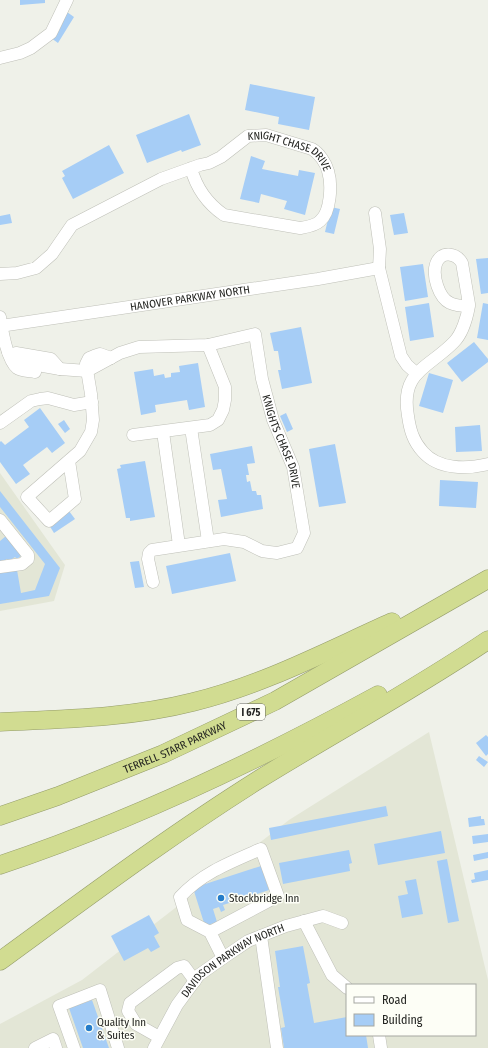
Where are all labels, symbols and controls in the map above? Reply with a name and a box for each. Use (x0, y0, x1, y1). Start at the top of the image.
street label: KNIGHT CHASE DRIVE (247, 128, 334, 173)
street label: HANOVER PARKWAY NORTH (129, 283, 251, 314)
street label: KNIGHTS CHASE DRIVE (259, 393, 302, 489)
road number: I 675 (237, 704, 265, 720)
street label: TERRELL STARR PARKWAY (122, 719, 229, 776)
place label: Stockbridge Inn (229, 892, 299, 905)
marker: Stockbridge Inn (216, 893, 226, 903)
street label: DAVIDSON PARKWAY NORTH (179, 921, 286, 1000)
legend (346, 984, 476, 1036)
text: Road (382, 993, 407, 1007)
text: Building (382, 1013, 423, 1027)
place label: Quality Inn & Suites (97, 1016, 146, 1042)
marker: Quality Inn & Suites (84, 1023, 94, 1033)

